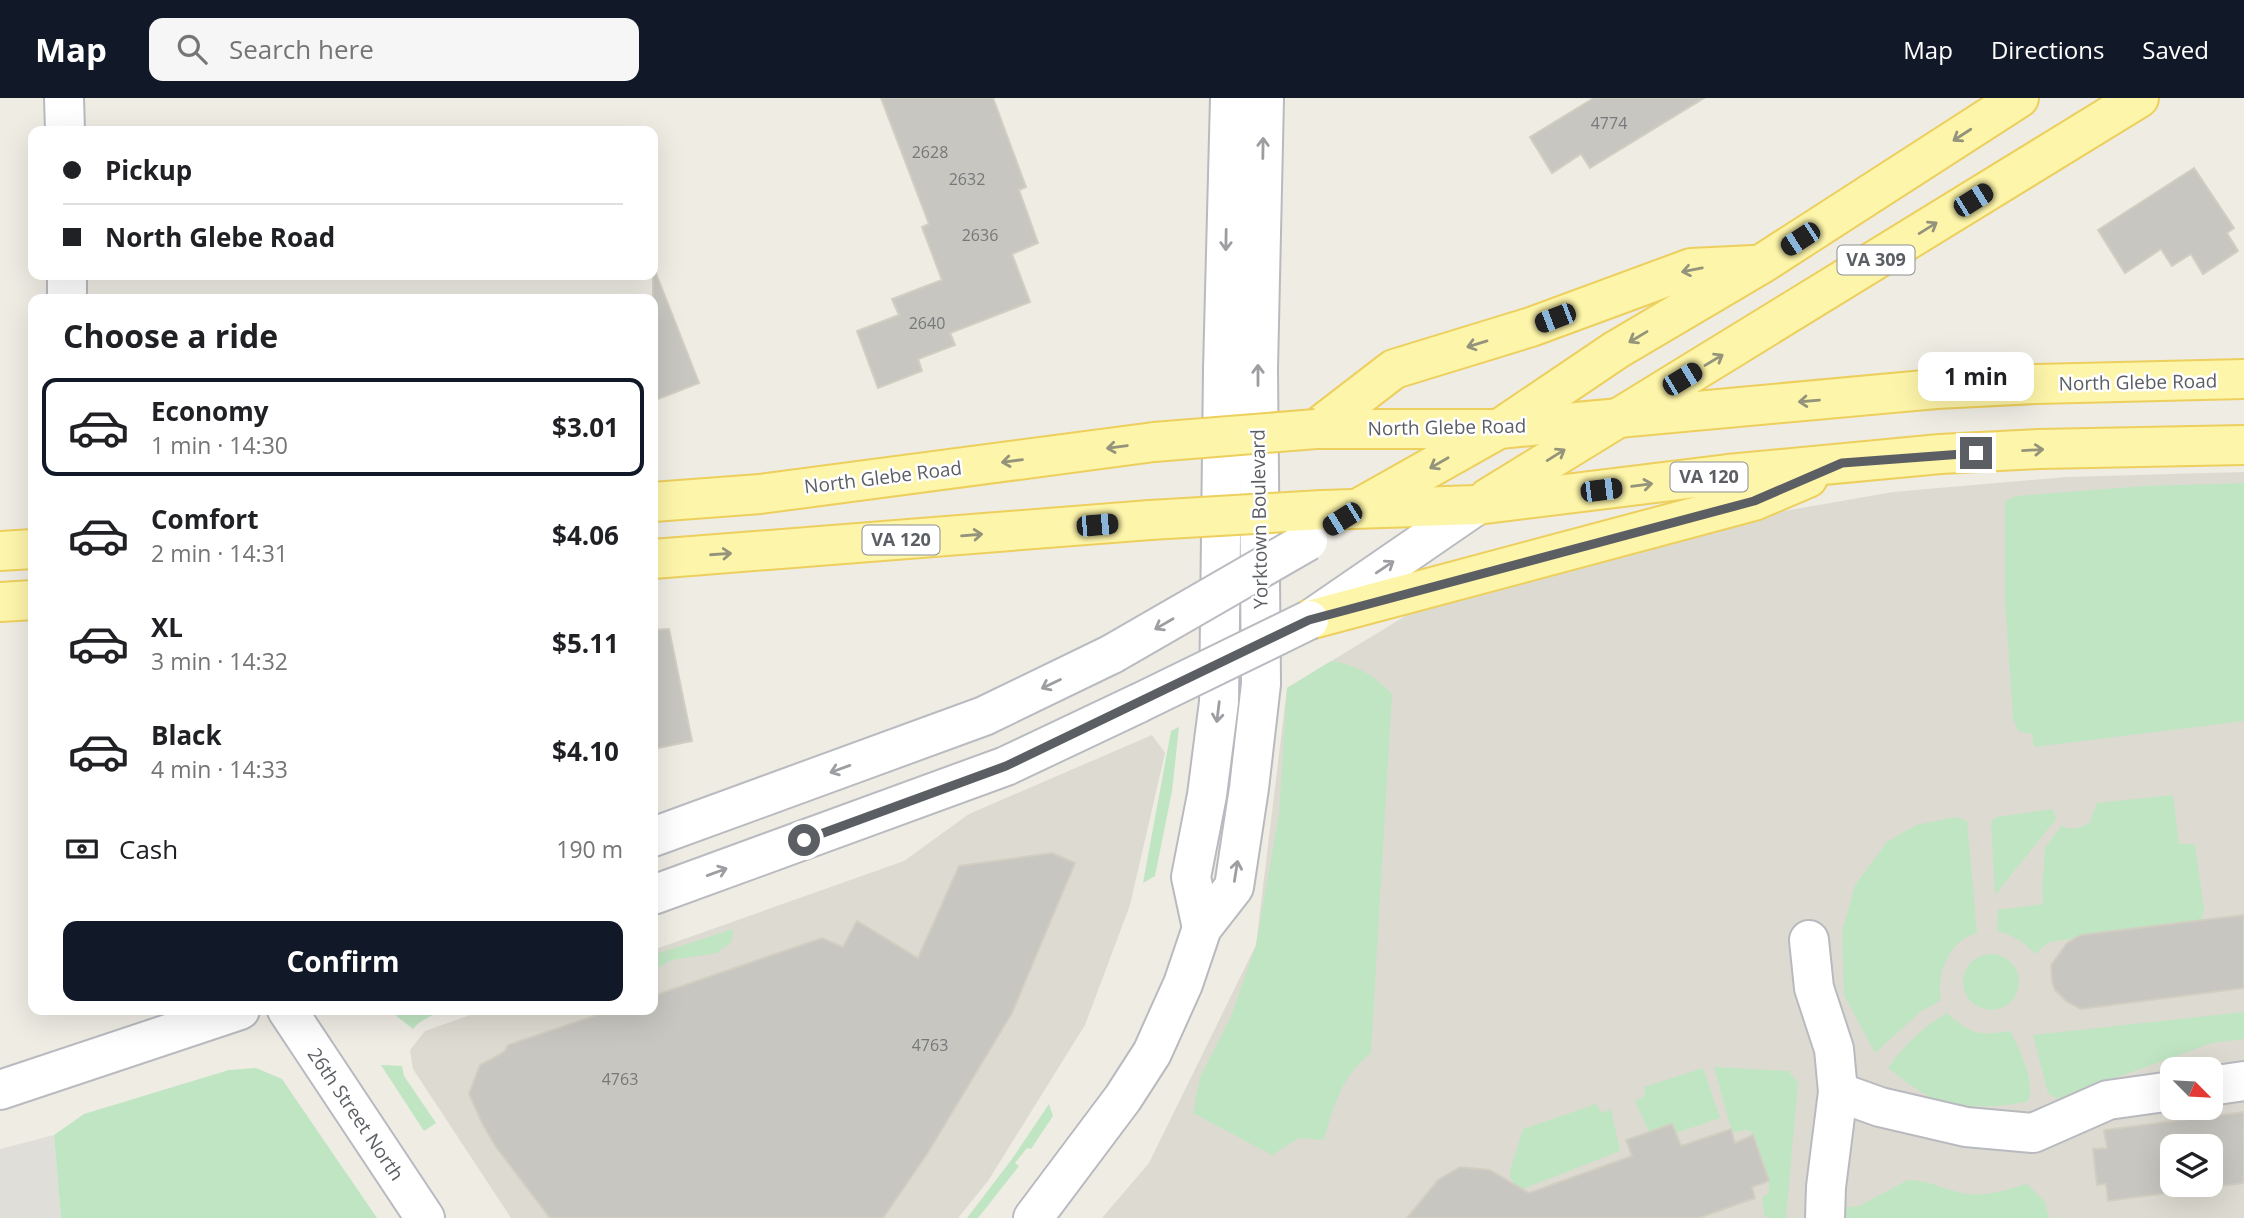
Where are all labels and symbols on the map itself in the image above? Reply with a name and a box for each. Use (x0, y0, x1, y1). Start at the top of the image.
house number: 4774 (1591, 112, 1627, 134)
one-way arrow (1953, 127, 1972, 142)
one-way arrow (1256, 137, 1270, 160)
house number: 2628 (912, 141, 948, 163)
house number: 2632 (949, 168, 985, 190)
car (1950, 180, 1997, 220)
car (1777, 219, 1824, 259)
one-way arrow (1918, 220, 1938, 234)
house number: 2636 (962, 224, 998, 246)
one-way arrow (1220, 228, 1233, 251)
road number: VA 309 (1838, 246, 1914, 274)
one-way arrow (1681, 264, 1704, 277)
car (1532, 301, 1579, 335)
house number: 2640 (909, 312, 945, 334)
one-way arrow (1629, 330, 1649, 344)
one-way arrow (1466, 338, 1488, 351)
one-way arrow (1703, 352, 1723, 366)
callout: 1 min (1918, 352, 2034, 400)
car (1659, 359, 1706, 399)
one-way arrow (1251, 364, 1265, 387)
street label: North Glebe Road (2058, 368, 2218, 396)
one-way arrow (1798, 395, 1821, 408)
street label: North Glebe Road (1367, 413, 1527, 441)
street label: Yorktown Boulevard (1244, 429, 1274, 609)
route end (1960, 437, 1992, 469)
one-way arrow (1106, 440, 1129, 453)
one-way arrow (2021, 443, 2044, 456)
one-way arrow (1545, 448, 1565, 462)
street label: North Glebe Road (803, 454, 963, 500)
one-way arrow (1001, 454, 1024, 467)
one-way arrow (1430, 456, 1450, 470)
road number: VA 120 (1670, 463, 1748, 492)
car (1579, 477, 1624, 503)
one-way arrow (1630, 478, 1653, 491)
car (1319, 499, 1366, 539)
car (1076, 513, 1119, 537)
road number: VA 120 (862, 526, 940, 555)
one-way arrow (960, 528, 983, 541)
one-way arrow (709, 547, 732, 560)
one-way arrow (1375, 560, 1395, 574)
one-way arrow (1155, 617, 1175, 631)
one-way arrow (1041, 677, 1062, 691)
one-way arrow (1211, 700, 1224, 723)
one-way arrow (829, 763, 851, 776)
route start (788, 824, 820, 856)
one-way arrow (1230, 860, 1243, 883)
one-way arrow (705, 864, 727, 877)
house number: 4763 (912, 1034, 948, 1056)
street label: 26th Street North (302, 1042, 410, 1186)
north arrow (2160, 1057, 2222, 1120)
house number: 4763 (602, 1068, 638, 1090)

